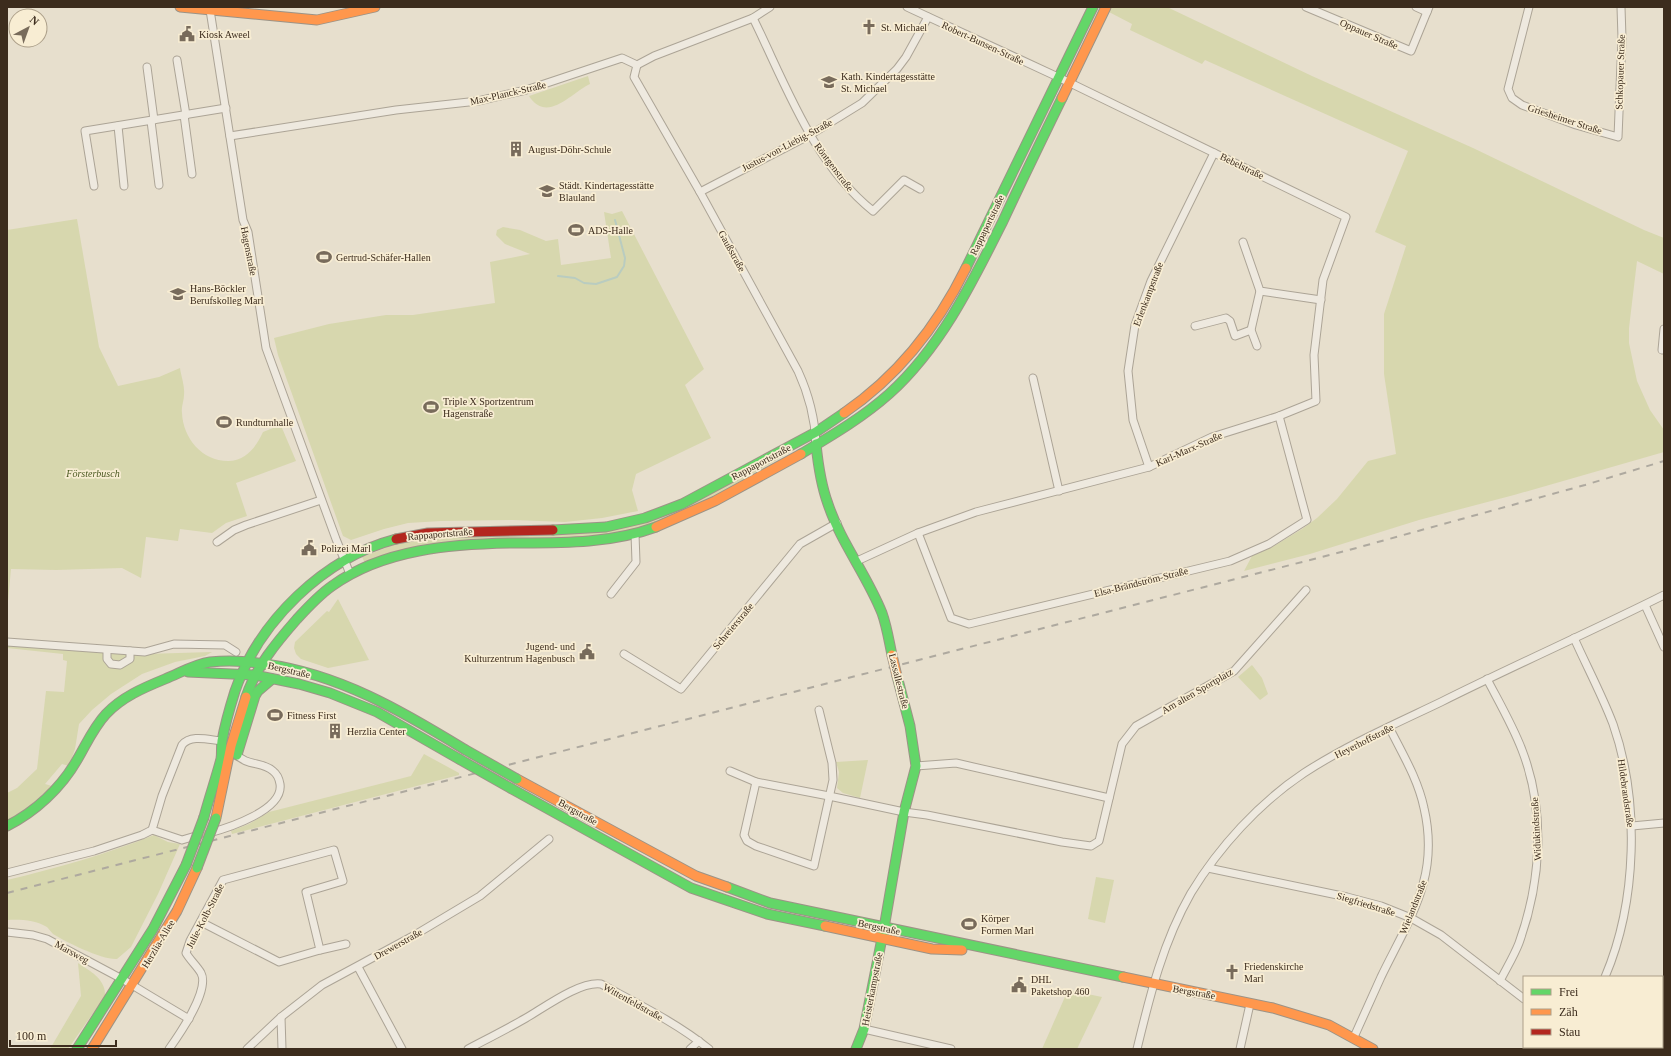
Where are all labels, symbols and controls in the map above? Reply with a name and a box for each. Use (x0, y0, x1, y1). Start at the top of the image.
north arrow (8, 8, 48, 48)
text: N (28, 13, 42, 28)
street label: Oppauer Straße (1338, 17, 1400, 51)
church icon: St. Michael (860, 18, 878, 36)
street label: Robert-Bunsen-Straße (940, 19, 1026, 67)
place label: St. Michael (881, 22, 927, 33)
public building icon: Kiosk Aweel (178, 25, 196, 43)
place label: Kiosk Aweel (199, 29, 250, 40)
street label: Schkopauer Straße (1613, 34, 1627, 110)
place label: Kath. Kindertagesstätte St. Michael (841, 71, 935, 94)
school or university icon: Kath. Kindertagesstätte St. Michael (820, 73, 838, 91)
street label: Max-Planck-Straße (469, 79, 548, 107)
street label: Griesheimer Straße (1526, 102, 1604, 136)
street label: Justus-von-Liebig-Straße (740, 116, 835, 174)
building icon: August-Döhr-Schule (507, 140, 525, 158)
street label: Röntgenstraße (812, 141, 856, 194)
place label: August-Döhr-Schule (528, 144, 612, 155)
street label: Bebelstraße (1218, 151, 1266, 182)
place label: Städt. Kindertagesstätte Blauland (559, 180, 655, 203)
school or university icon: Städt. Kindertagesstätte Blauland (538, 182, 556, 200)
street label: Rappaportstraße (968, 193, 1007, 257)
sports icon: ADS-Halle (567, 221, 585, 239)
street label: Hagenstraße (239, 225, 259, 277)
place label: ADS-Halle (588, 225, 634, 236)
street label: Gaußstraße (716, 228, 748, 274)
sports icon: Gertrud-Schäfer-Hallen (315, 248, 333, 266)
place label: Gertrud-Schäfer-Hallen (336, 252, 431, 263)
street label: Erlenkampstraße (1131, 260, 1165, 328)
place label: Hans-Böckler Berufskolleg Marl (190, 283, 264, 306)
school or university icon: Hans-Böckler Berufskolleg Marl (169, 285, 187, 303)
place label: Triple X Sportzentrum Hagenstraße (443, 396, 534, 419)
sports icon: Triple X Sportzentrum Hagenstraße (422, 398, 440, 416)
sports icon: Rundturnhalle (215, 413, 233, 431)
place label: Rundturnhalle (236, 417, 294, 428)
street label: Karl-Marx-Straße (1154, 429, 1224, 469)
street label: Rappaportstraße (729, 442, 793, 482)
park label: Försterbusch (65, 468, 120, 479)
street label: Rappaportstraße (407, 526, 474, 542)
public building icon: Polizei Marl (300, 539, 318, 557)
place label: Polizei Marl (321, 543, 371, 554)
street label: Elsa-Brändström-Straße (1093, 565, 1190, 599)
street label: Schreierstraße (710, 600, 756, 651)
place label: Jugend- und Kulturzentrum Hagenbusch (464, 641, 575, 664)
public building icon: Jugend- und Kulturzentrum Hagenbusch (578, 643, 596, 661)
street label: Lassallestraße (887, 652, 911, 710)
street label: Bergstraße (267, 660, 312, 680)
street label: Am alten Sportplatz (1159, 666, 1235, 716)
sports icon: Fitness First (266, 706, 284, 724)
place label: Fitness First (287, 710, 336, 721)
street label: Heyerhoffstraße (1333, 721, 1396, 761)
building icon: Herzlia Center (326, 722, 344, 740)
place label: Herzlia Center (347, 726, 406, 737)
street label: Hildebrandstraße (1616, 758, 1636, 828)
street label: Widukindstraße (1529, 796, 1543, 861)
street label: Bergstraße (556, 797, 600, 828)
street label: Wielandstraße (1397, 878, 1429, 936)
street label: Julie-Kolb-Straße (184, 881, 226, 950)
street label: Siegfriedstraße (1335, 890, 1397, 918)
place label: Körper Formen Marl (981, 913, 1034, 936)
sports icon: Körper Formen Marl (960, 915, 978, 933)
street label: Herzlia-Allee (139, 917, 177, 970)
street label: Bergstraße (857, 917, 902, 937)
street label: Drewerstraße (372, 926, 425, 962)
street label: Marsweg (53, 938, 91, 966)
street label: Heisterkampstraße (859, 951, 885, 1027)
place label: Friedenskirche Marl (1244, 961, 1304, 984)
church icon: Friedenskirche Marl (1223, 963, 1241, 981)
place label: DHL Paketshop 460 (1031, 974, 1090, 997)
public building icon: DHL Paketshop 460 (1010, 976, 1028, 994)
legend (1523, 976, 1663, 1048)
street label: Wittenfeldstraße (601, 981, 665, 1023)
street label: Bergstraße (1172, 983, 1217, 1001)
text: Frei (1559, 985, 1579, 999)
text: Zäh (1559, 1005, 1578, 1019)
scale bar (10, 1022, 116, 1048)
text: Stau (1559, 1025, 1580, 1039)
text: 100 m (16, 1029, 47, 1043)

